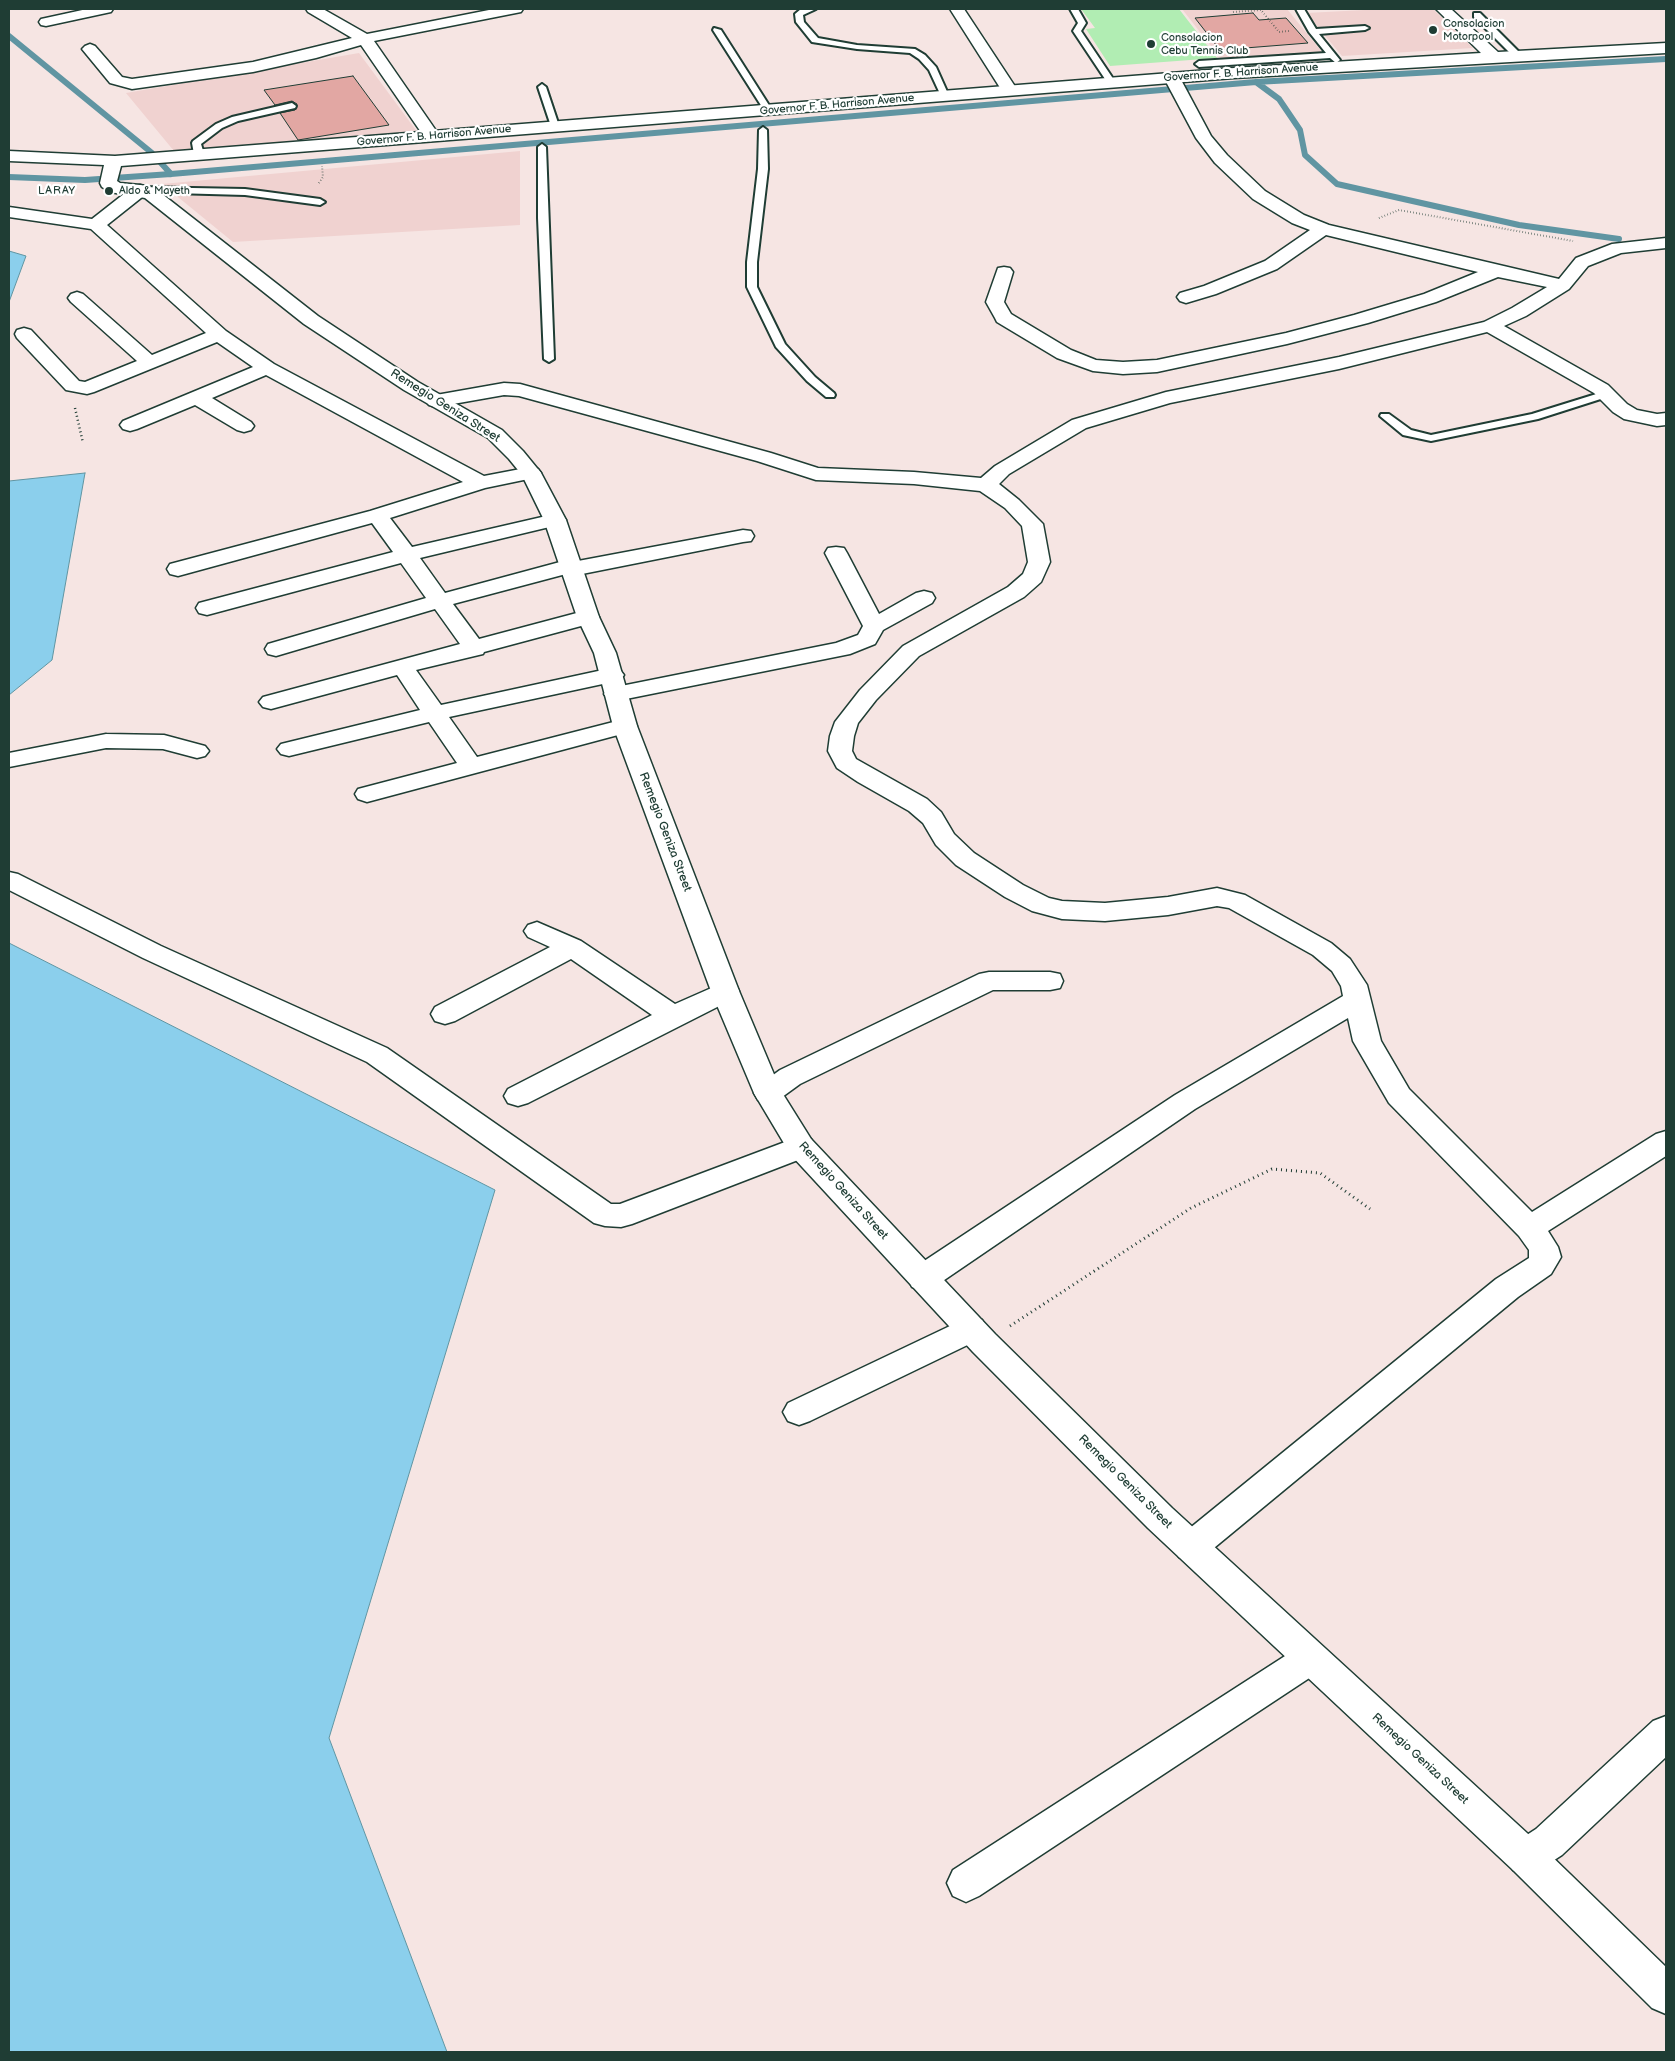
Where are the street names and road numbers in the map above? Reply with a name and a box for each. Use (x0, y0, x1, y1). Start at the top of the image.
street label: Governor F. B. Harrison Avenue (1163, 61, 1319, 85)
street label: Governor F. B. Harrison Avenue (759, 92, 915, 118)
street label: Governor F. B. Harrison Avenue (356, 123, 512, 149)
street label: Remegio Geniza Street (387, 366, 503, 446)
street label: Remegio Geniza Street (636, 770, 694, 894)
street label: Remegio Geniza Street (795, 1139, 891, 1243)
street label: Remegio Geniza Street (1075, 1432, 1175, 1532)
street label: Remegio Geniza Street (1369, 1711, 1471, 1807)

